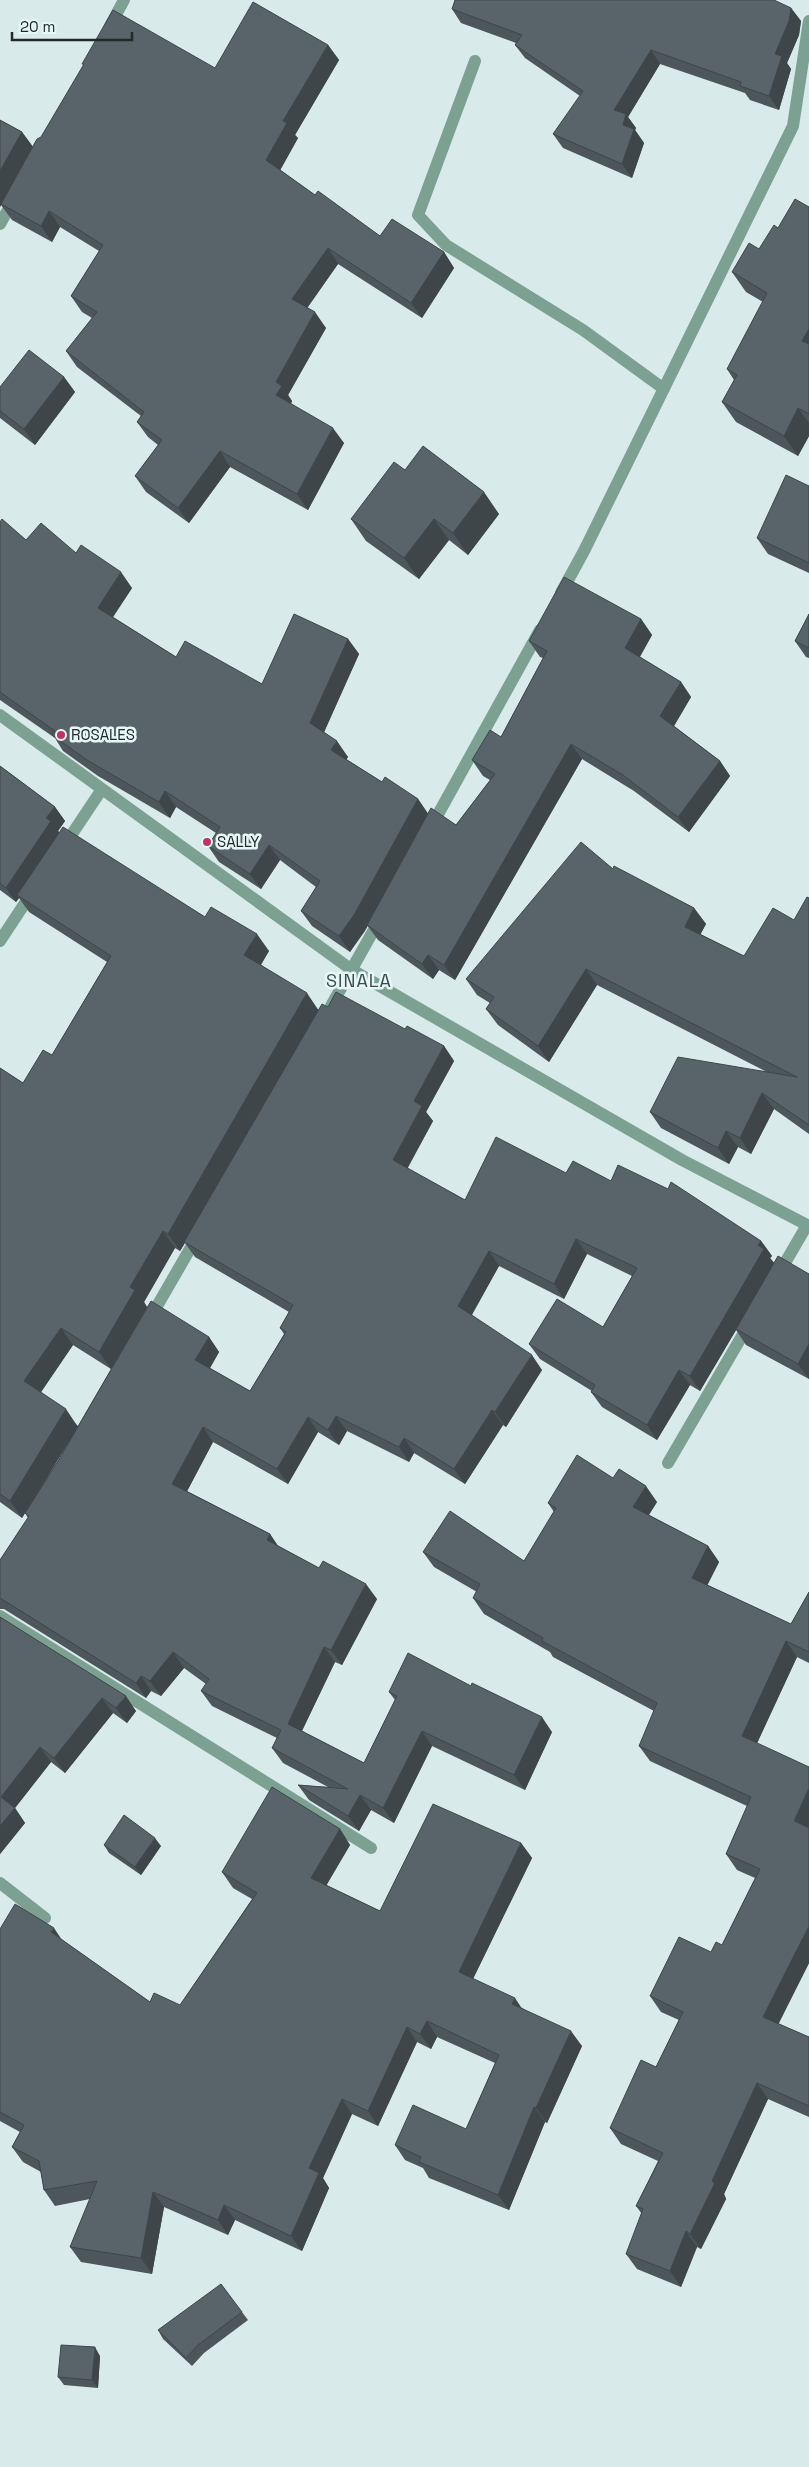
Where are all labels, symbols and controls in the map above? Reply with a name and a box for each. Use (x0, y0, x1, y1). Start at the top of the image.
scale bar (12, 10, 132, 42)
text: 20 m (20, 17, 55, 36)
place label: ROSALES (71, 725, 135, 744)
marker: ROSALES (55, 729, 67, 741)
place label: SALLY (217, 832, 259, 851)
marker: SALLY (201, 836, 213, 848)
district label: SINALA (326, 969, 392, 992)

